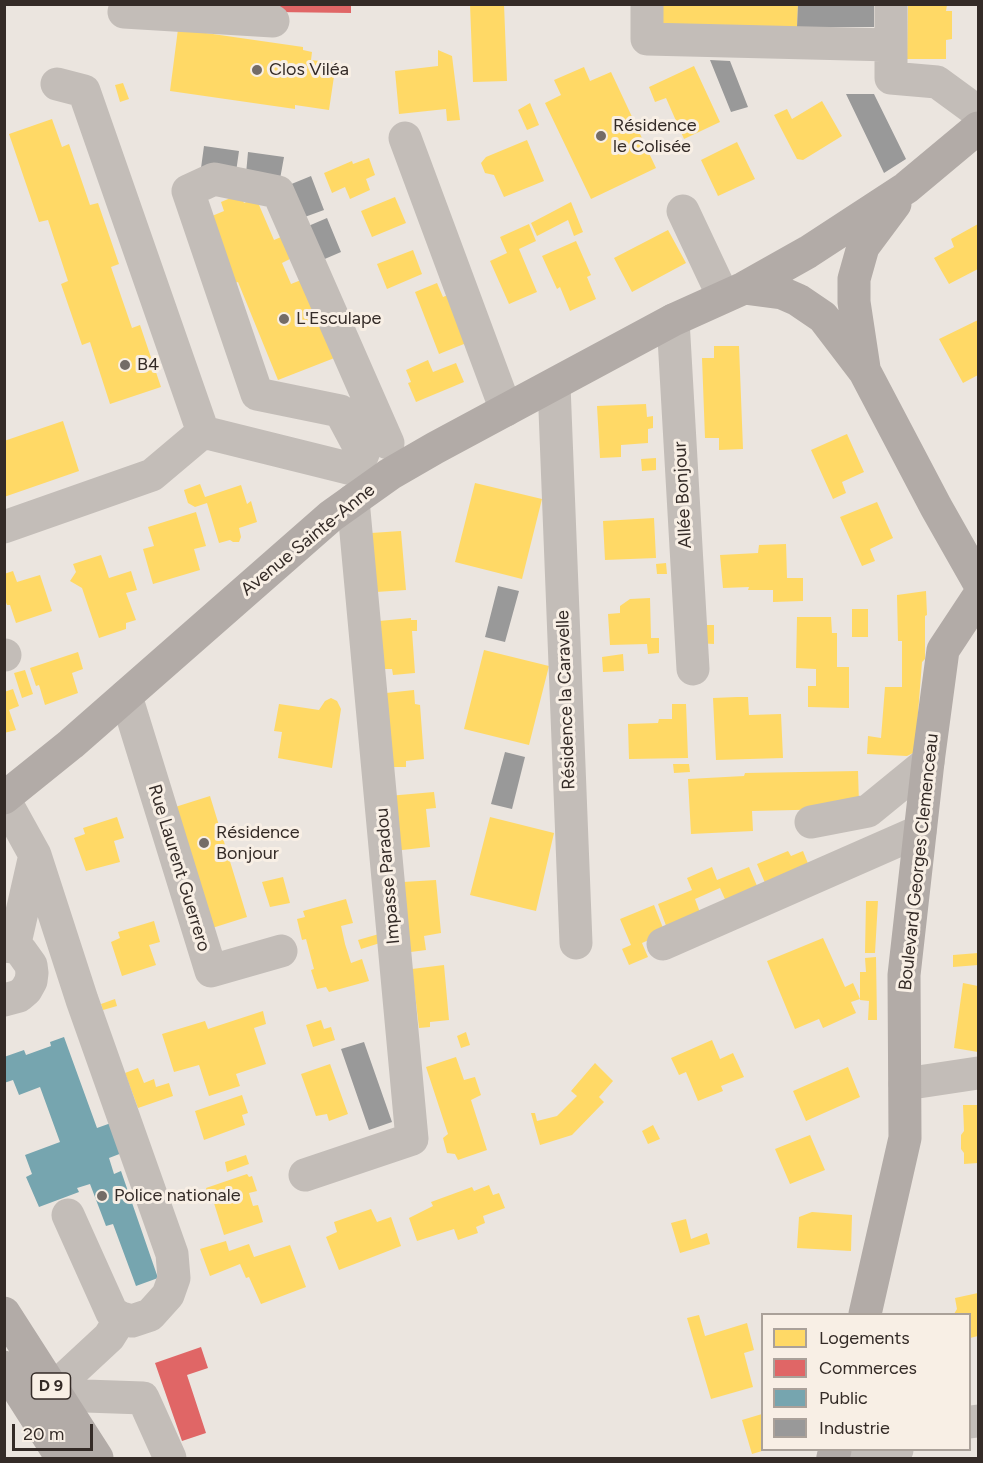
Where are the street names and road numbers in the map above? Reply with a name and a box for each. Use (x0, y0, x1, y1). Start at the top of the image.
street label: Allée Bonjour (669, 441, 697, 549)
street label: Avenue Sainte-Anne (237, 479, 379, 601)
street label: Résidence la Caravelle (552, 610, 580, 790)
street label: Boulevard Georges Clemenceau (895, 732, 943, 992)
street label: Rue Laurent Guerrero (143, 782, 215, 954)
street label: Impasse Paradou (371, 807, 405, 945)
road number: D 9 (32, 1373, 70, 1399)

